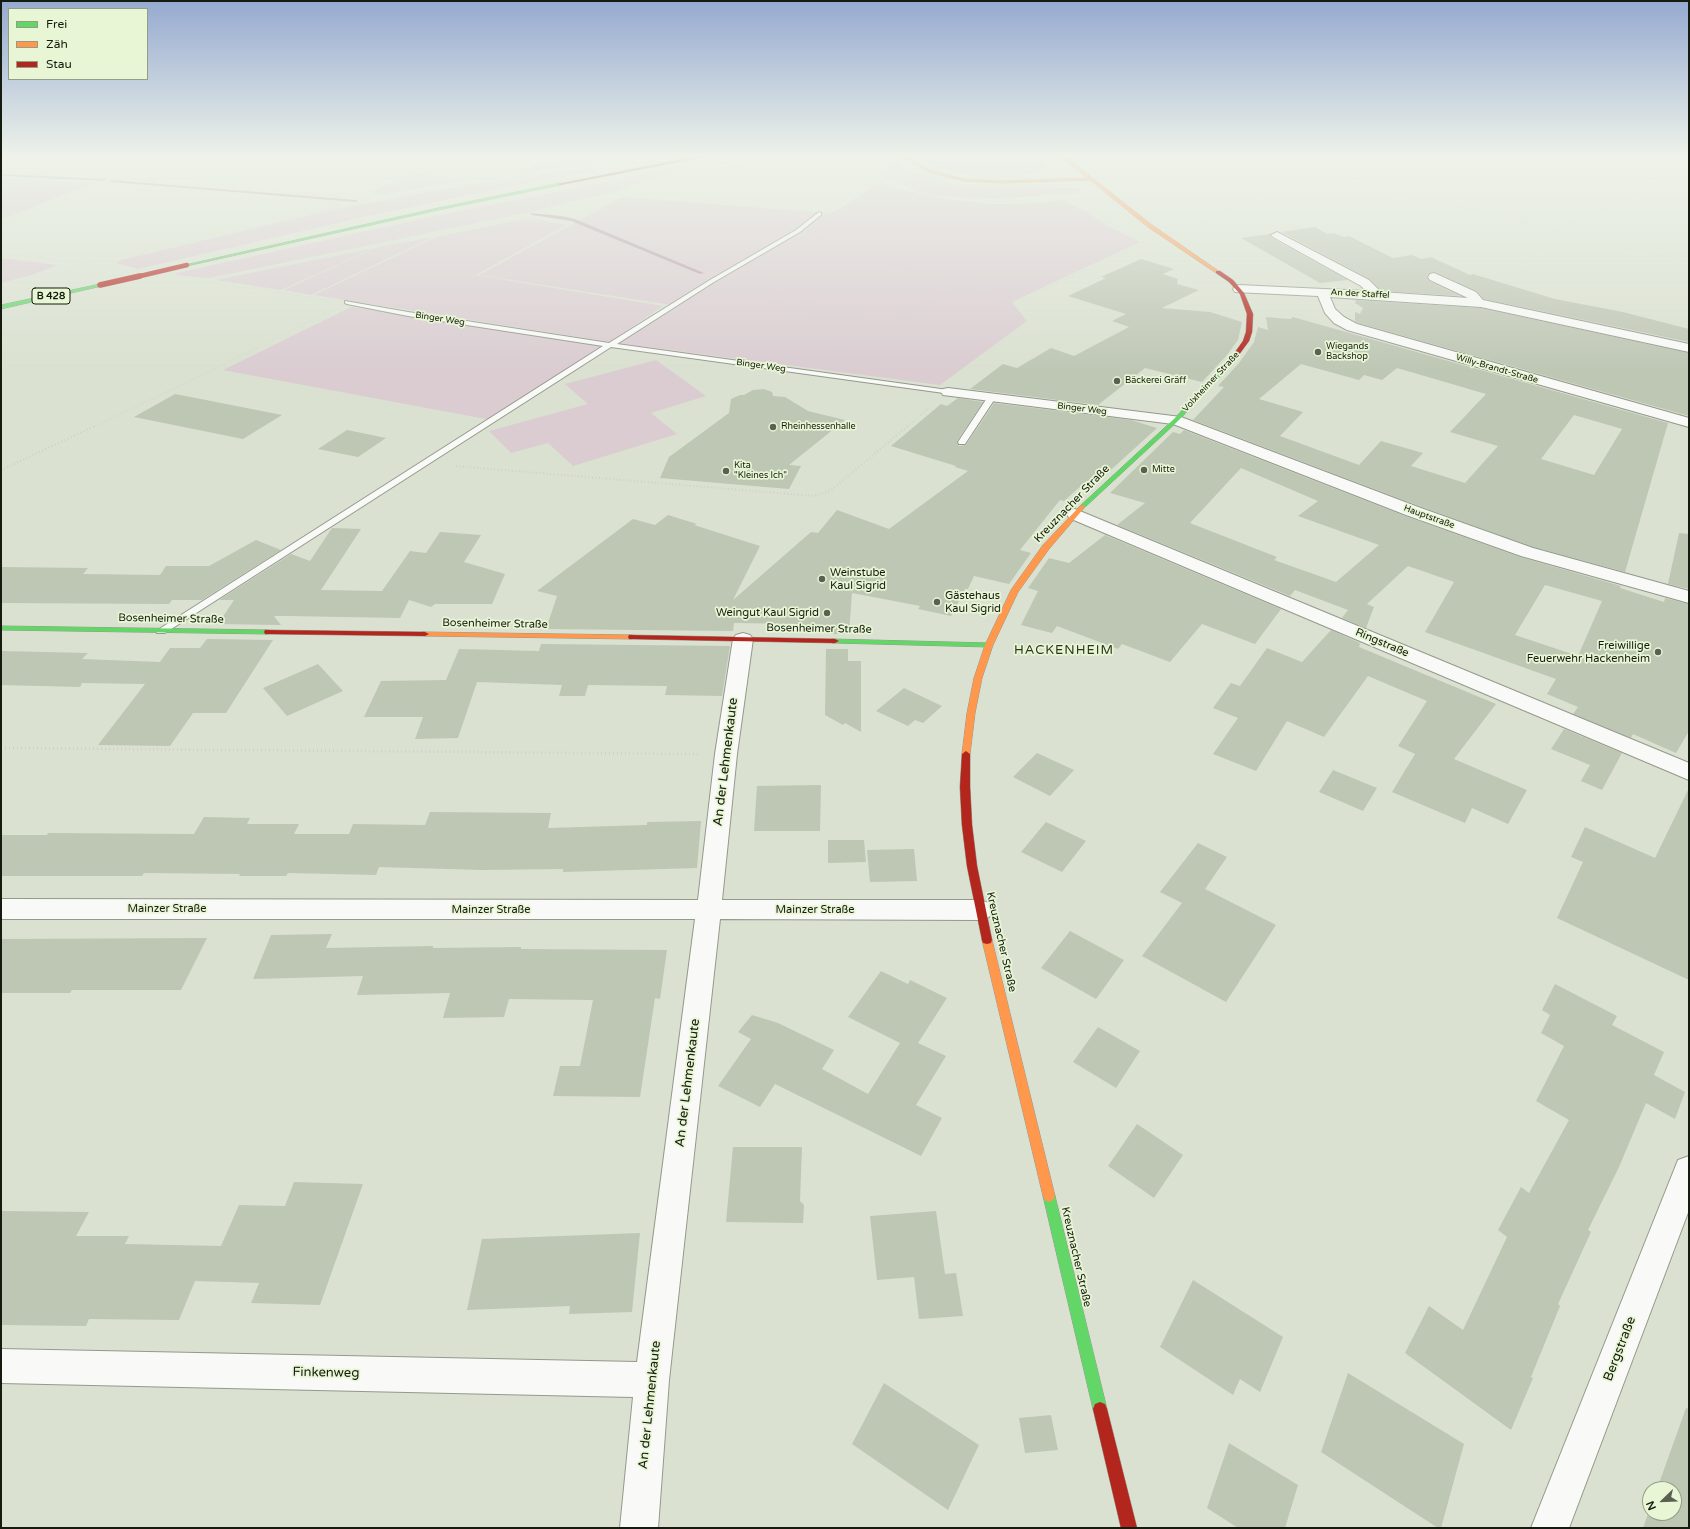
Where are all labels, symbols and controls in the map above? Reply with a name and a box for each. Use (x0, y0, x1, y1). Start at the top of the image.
legend (8, 8, 148, 80)
text: Frei (46, 17, 67, 31)
text: Zäh (46, 37, 68, 51)
text: Stau (46, 57, 72, 71)
street label: An der Staffel (1330, 287, 1390, 301)
road number: B 428 (32, 288, 70, 304)
street label: Binger Weg (415, 310, 465, 328)
place label: Wiegands Backshop (1326, 342, 1369, 363)
marker: Wiegands Backshop (1313, 347, 1323, 357)
street label: Volxheimer Straße (1180, 350, 1242, 414)
street label: Willy-Brandt-Straße (1455, 352, 1539, 386)
street label: Binger Weg (736, 357, 786, 375)
marker: Bäckerei Gräff (1112, 376, 1122, 386)
place label: Bäckerei Gräff (1125, 376, 1186, 386)
street label: Binger Weg (1057, 401, 1107, 417)
marker: Rheinhessenhalle (768, 422, 778, 432)
place label: Rheinhessenhalle (781, 422, 856, 432)
place label: Kita "Kleines Ich" (734, 461, 787, 482)
street label: Kreuznacher Straße (1032, 463, 1112, 545)
marker: Mitte (1139, 465, 1149, 475)
place label: Mitte (1152, 465, 1175, 475)
marker: Kita "Kleines Ich" (721, 466, 731, 476)
street label: Hauptstraße (1402, 503, 1456, 531)
place label: Weinstube Kaul Sigrid (830, 566, 886, 592)
marker: Weinstube Kaul Sigrid (817, 574, 827, 584)
place label: Gästehaus Kaul Sigrid (945, 589, 1001, 615)
marker: Gästehaus Kaul Sigrid (932, 597, 942, 607)
place label: Weingut Kaul Sigrid (716, 606, 819, 620)
marker: Weingut Kaul Sigrid (822, 608, 832, 618)
street label: Bosenheimer Straße (118, 611, 224, 627)
street label: Bosenheimer Straße (442, 616, 548, 632)
street label: Bosenheimer Straße (766, 621, 872, 637)
street label: Ringstraße (1353, 626, 1411, 660)
place label: Freiwillige Feuerwehr Hackenheim (1527, 639, 1650, 665)
district label: HACKENHEIM (1014, 643, 1114, 659)
marker: Freiwillige Feuerwehr Hackenheim (1653, 647, 1663, 657)
street label: An der Lehmenkaute (710, 697, 742, 827)
street label: Kreuznacher Straße (983, 891, 1019, 993)
street label: Mainzer Straße (127, 902, 207, 916)
street label: Mainzer Straße (451, 903, 531, 917)
street label: Mainzer Straße (775, 903, 855, 917)
street label: An der Lehmenkaute (672, 1018, 704, 1148)
street label: Kreuznacher Straße (1058, 1206, 1094, 1308)
street label: Bergstraße (1601, 1314, 1639, 1384)
street label: An der Lehmenkaute (635, 1340, 665, 1470)
street label: Finkenweg (292, 1365, 360, 1381)
north arrow (1642, 1481, 1682, 1521)
text: N (1644, 1499, 1659, 1512)

